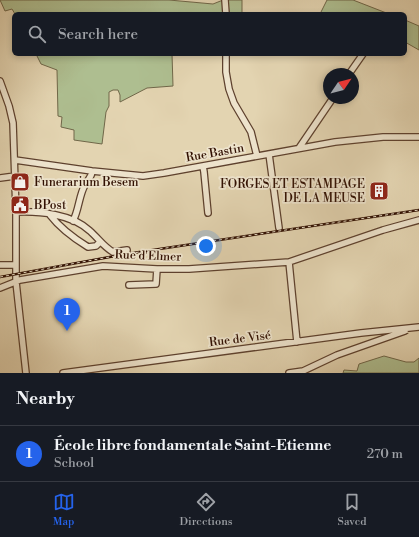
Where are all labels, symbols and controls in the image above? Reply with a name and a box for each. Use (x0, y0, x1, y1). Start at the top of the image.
search box (12, 12, 407, 56)
icon: search (26, 23, 48, 45)
text: Search here (58, 25, 138, 44)
north arrow (323, 68, 359, 104)
street label: Rue Bastin (185, 141, 245, 165)
shop icon: Funerarium Besem (9, 171, 31, 193)
place label: Funerarium Besem (34, 175, 139, 190)
place label: FORGES ET ESTAMPAGE DE LA MEUSE (220, 177, 365, 206)
building icon: FORGES ET ESTAMPAGE DE LA MEUSE (368, 180, 390, 202)
public building icon: BPost (9, 194, 31, 216)
place label: BPost (33, 198, 67, 213)
your location (196, 236, 216, 256)
street label: Rue d'Elmer (114, 247, 182, 265)
pin: 1 (54, 298, 80, 331)
street label: Rue de Visé (208, 328, 272, 350)
text: Nearby (16, 388, 75, 410)
text: École libre fondamentale Saint-Etienne (54, 436, 331, 455)
text: 1 (26, 446, 32, 462)
text: 270 m (367, 446, 403, 462)
text: School (54, 455, 94, 471)
tab: Map (53, 491, 75, 529)
tab: Directions (180, 491, 233, 529)
tab: Saved (338, 491, 366, 529)

